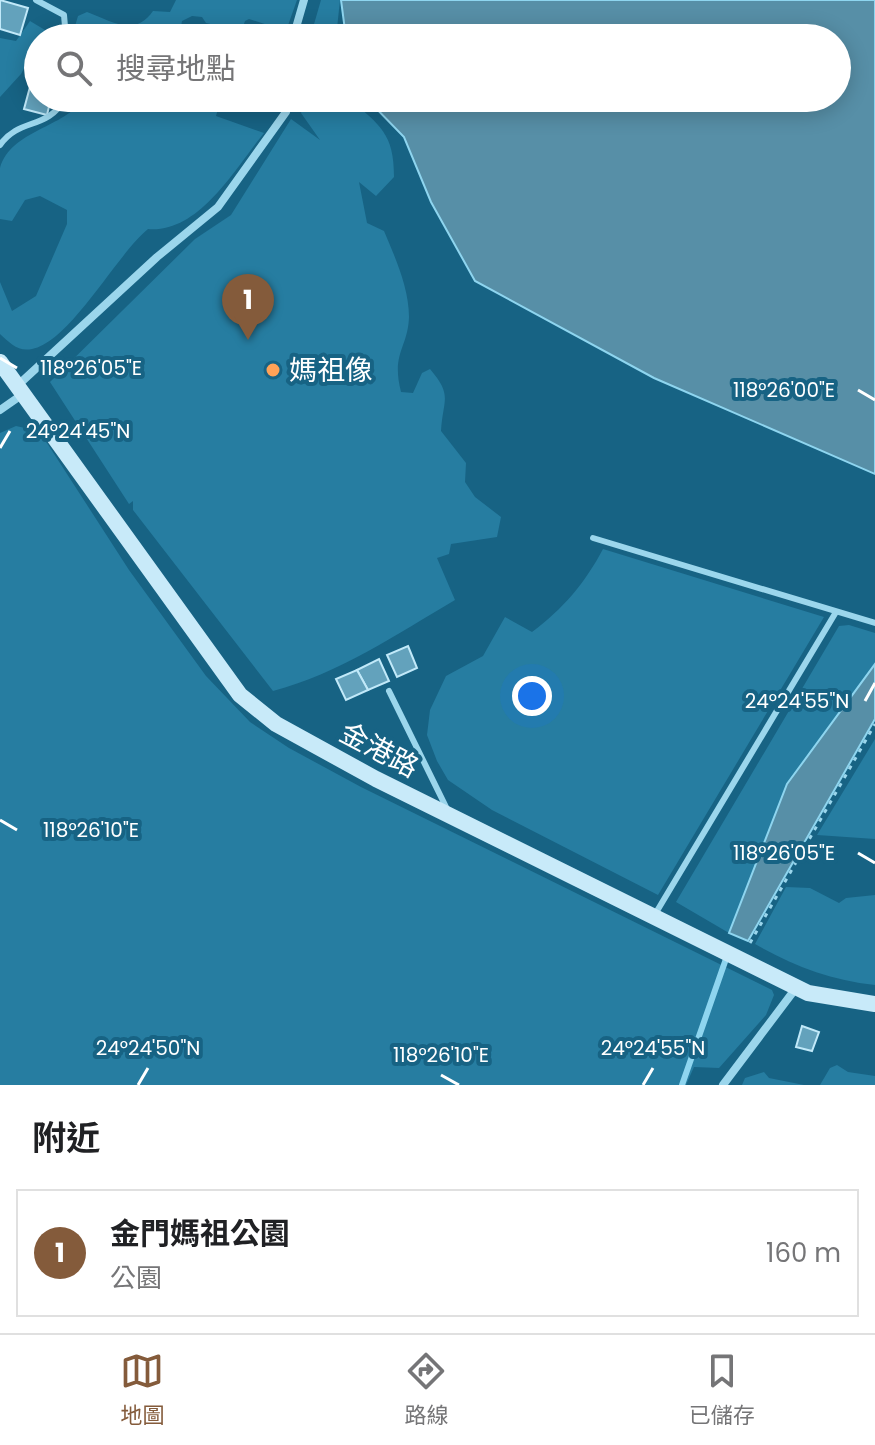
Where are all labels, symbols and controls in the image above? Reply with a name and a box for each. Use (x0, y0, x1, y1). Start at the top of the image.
search box (24, 24, 851, 112)
icon: search (52, 46, 96, 90)
text: 搜尋地點 (116, 47, 236, 90)
pin: 1 (222, 274, 274, 340)
place label: 媽祖像 (289, 351, 373, 390)
text: 118°26'05"E (40, 354, 142, 382)
marker: 媽祖像 (264, 361, 282, 379)
text: 118°26'00"E (733, 376, 835, 404)
text: 24°24'45"N (26, 417, 130, 445)
your location (512, 676, 552, 716)
text: 24°24'55"N (745, 687, 849, 715)
street label: 金港路 (333, 713, 425, 787)
text: 118°26'10"E (43, 816, 139, 844)
text: 118°26'05"E (733, 839, 835, 867)
text: 24°24'50"N (96, 1034, 200, 1062)
text: 24°24'55"N (601, 1034, 705, 1062)
text: 118°26'10"E (393, 1041, 489, 1069)
text: 附近 (32, 1114, 100, 1162)
text: 金門媽祖公園 (110, 1212, 290, 1255)
text: 1 (55, 1235, 65, 1271)
text: 160 m (766, 1235, 841, 1271)
text: 公園 (110, 1260, 162, 1296)
tab: 地圖 (120, 1349, 164, 1432)
tab: 路線 (404, 1349, 449, 1432)
tab: 已儲存 (689, 1349, 755, 1432)

